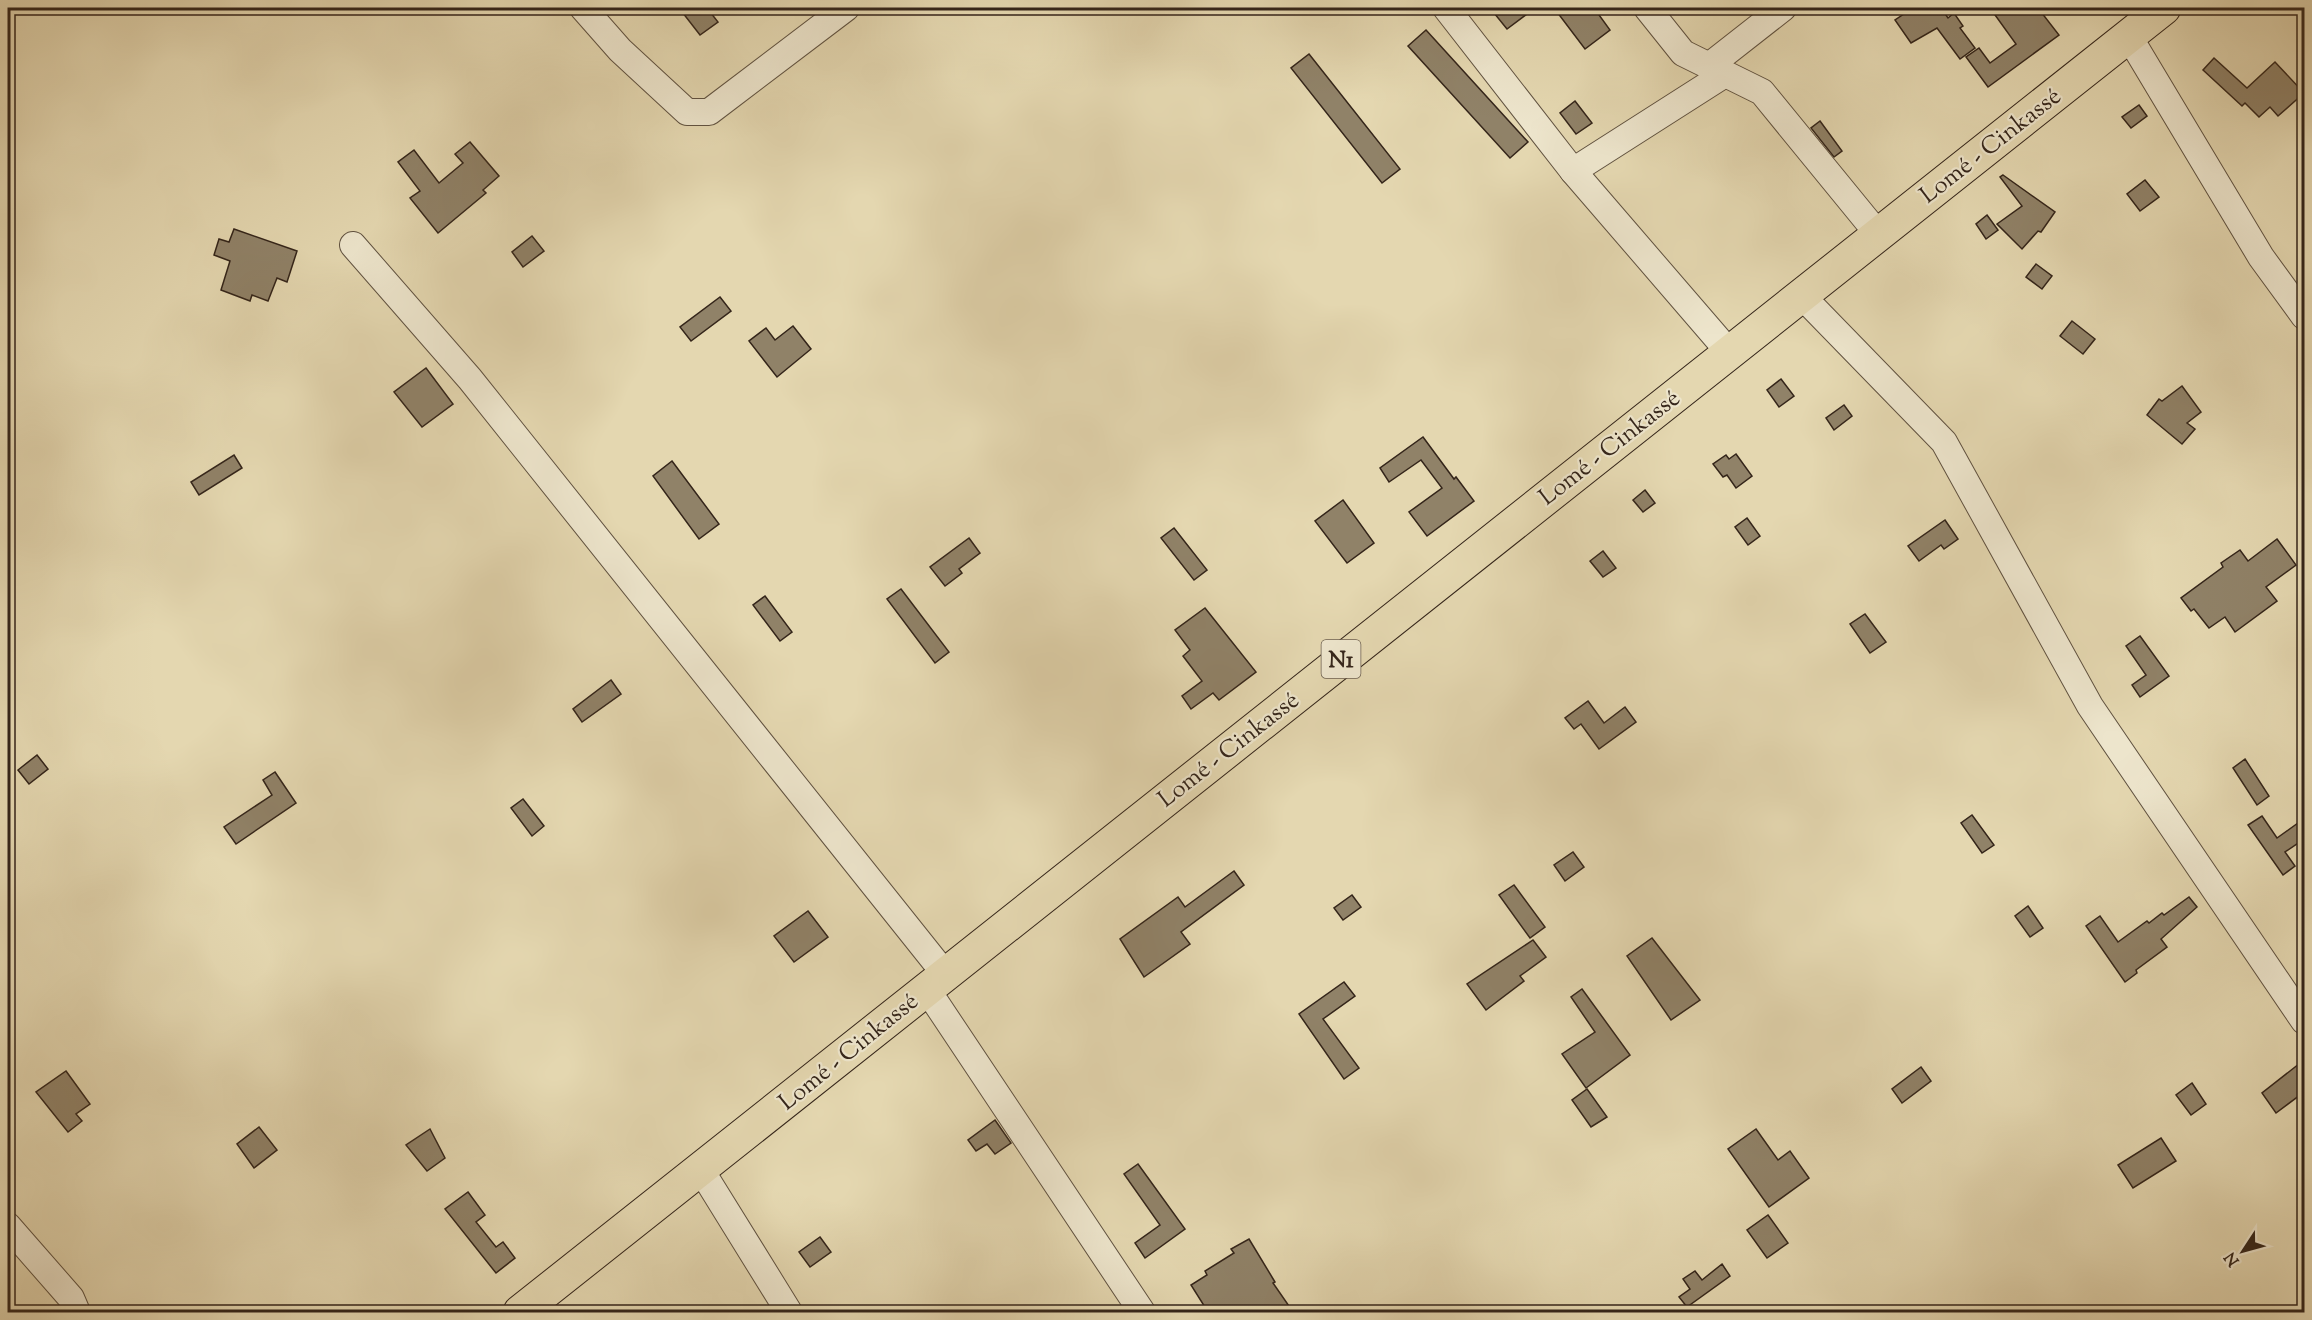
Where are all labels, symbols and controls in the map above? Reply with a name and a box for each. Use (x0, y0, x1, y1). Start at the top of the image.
street label: Lomé - Cinkassé (1913, 81, 2069, 213)
street label: Lomé - Cinkassé (1532, 383, 1688, 515)
road number: N1 (1322, 640, 1360, 678)
street label: Lomé - Cinkassé (1151, 685, 1307, 817)
street label: Lomé - Cinkassé (772, 986, 926, 1120)
north arrow (2213, 1221, 2273, 1281)
text: N (2220, 1246, 2246, 1270)

